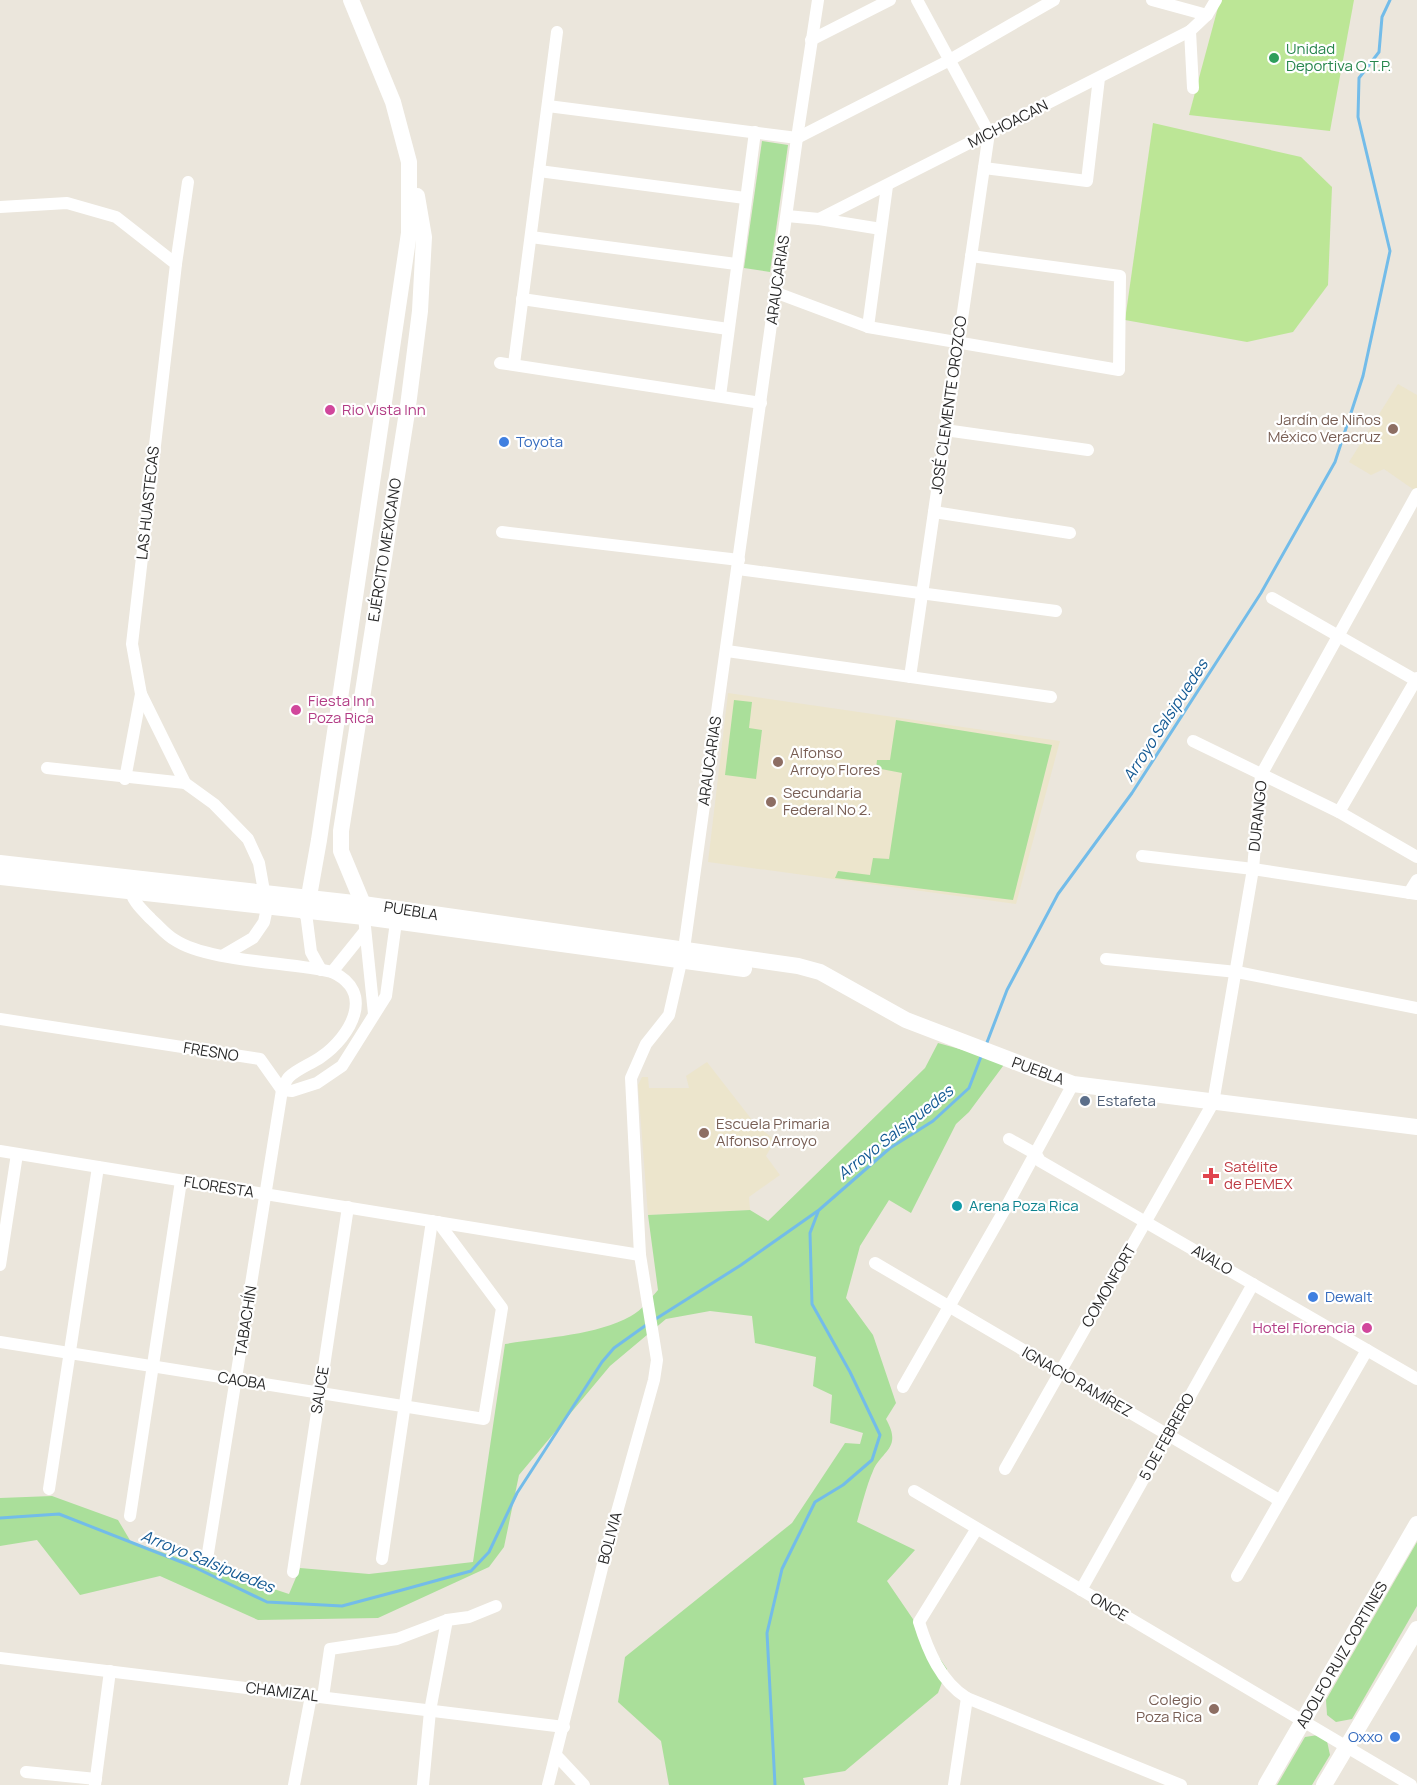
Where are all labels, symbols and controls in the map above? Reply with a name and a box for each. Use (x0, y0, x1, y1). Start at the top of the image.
place label: Unidad Deportiva O.T.P. (1286, 38, 1391, 76)
marker: Unidad Deportiva O.T.P. (1267, 51, 1281, 65)
street label: MICHOACAN (964, 94, 1051, 153)
street label: ARAUCARIAS (761, 234, 794, 326)
street label: JOSÉ CLEMENTE OROZCO (926, 314, 971, 495)
place label: Rio Vista Inn (342, 399, 426, 420)
marker: Rio Vista Inn (323, 403, 337, 417)
place label: Jardín de Niños México Veracruz (1268, 409, 1381, 447)
marker: Jardín de Niños México Veracruz (1386, 422, 1400, 436)
place label: Toyota (516, 431, 563, 452)
marker: Toyota (497, 435, 511, 449)
street label: LAS HUASTECAS (131, 445, 164, 561)
street label: EJÉRCITO MEXICANO (363, 476, 406, 623)
water label: Arroyo Salsipuedes (1117, 653, 1214, 785)
place label: Fiesta Inn Poza Rica (308, 690, 374, 728)
marker: Fiesta Inn Poza Rica (289, 703, 303, 717)
street label: ARAUCARIAS (693, 715, 726, 807)
place label: Alfonso Arroyo Flores (790, 742, 880, 780)
marker: Alfonso Arroyo Flores (771, 755, 785, 769)
street label: DURANGO (1243, 779, 1272, 852)
place label: Secundaria Federal No 2. (783, 782, 871, 820)
marker: Secundaria Federal No 2. (764, 795, 778, 809)
street label: PUEBLA (383, 896, 440, 925)
street label: FRESNO (182, 1037, 240, 1066)
street label: PUEBLA (1009, 1051, 1068, 1090)
water label: Arroyo Salsipuedes (832, 1079, 959, 1184)
place label: Estafeta (1097, 1090, 1156, 1111)
marker: Estafeta (1078, 1094, 1092, 1108)
place label: Escuela Primaria Alfonso Arroyo (716, 1113, 830, 1151)
marker: Escuela Primaria Alfonso Arroyo (697, 1126, 711, 1140)
place label: Satélite de PEMEX (1224, 1156, 1293, 1194)
marker: Satélite de PEMEX (1202, 1167, 1220, 1185)
street label: FLORESTA (182, 1171, 256, 1202)
place label: Arena Poza Rica (969, 1195, 1079, 1216)
marker: Arena Poza Rica (950, 1199, 964, 1213)
street label: AVALO (1188, 1239, 1237, 1280)
street label: COMONFORT (1076, 1241, 1141, 1331)
street label: TABACHÍN (230, 1284, 261, 1358)
place label: Dewalt (1325, 1286, 1372, 1307)
marker: Dewalt (1306, 1290, 1320, 1304)
place label: Hotel Florencia (1252, 1317, 1355, 1338)
marker: Hotel Florencia (1360, 1321, 1374, 1335)
street label: IGNACIO RAMÍREZ (1018, 1341, 1136, 1422)
street label: SAUCE (305, 1364, 334, 1415)
street label: CAOBA (216, 1366, 269, 1395)
street label: 5 DE FEBRERO (1134, 1389, 1199, 1484)
street label: BOLIVIA (592, 1509, 627, 1566)
water label: Arroyo Salsipuedes (138, 1524, 279, 1598)
street label: ADOLFO RUIZ CORTINES (1291, 1577, 1392, 1732)
street label: ONCE (1087, 1587, 1132, 1626)
street label: CHAMIZAL (245, 1677, 320, 1706)
place label: Colegio Poza Rica (1136, 1689, 1202, 1727)
marker: Colegio Poza Rica (1207, 1702, 1221, 1716)
place label: Oxxo (1348, 1726, 1383, 1747)
marker: Oxxo (1388, 1730, 1402, 1744)

